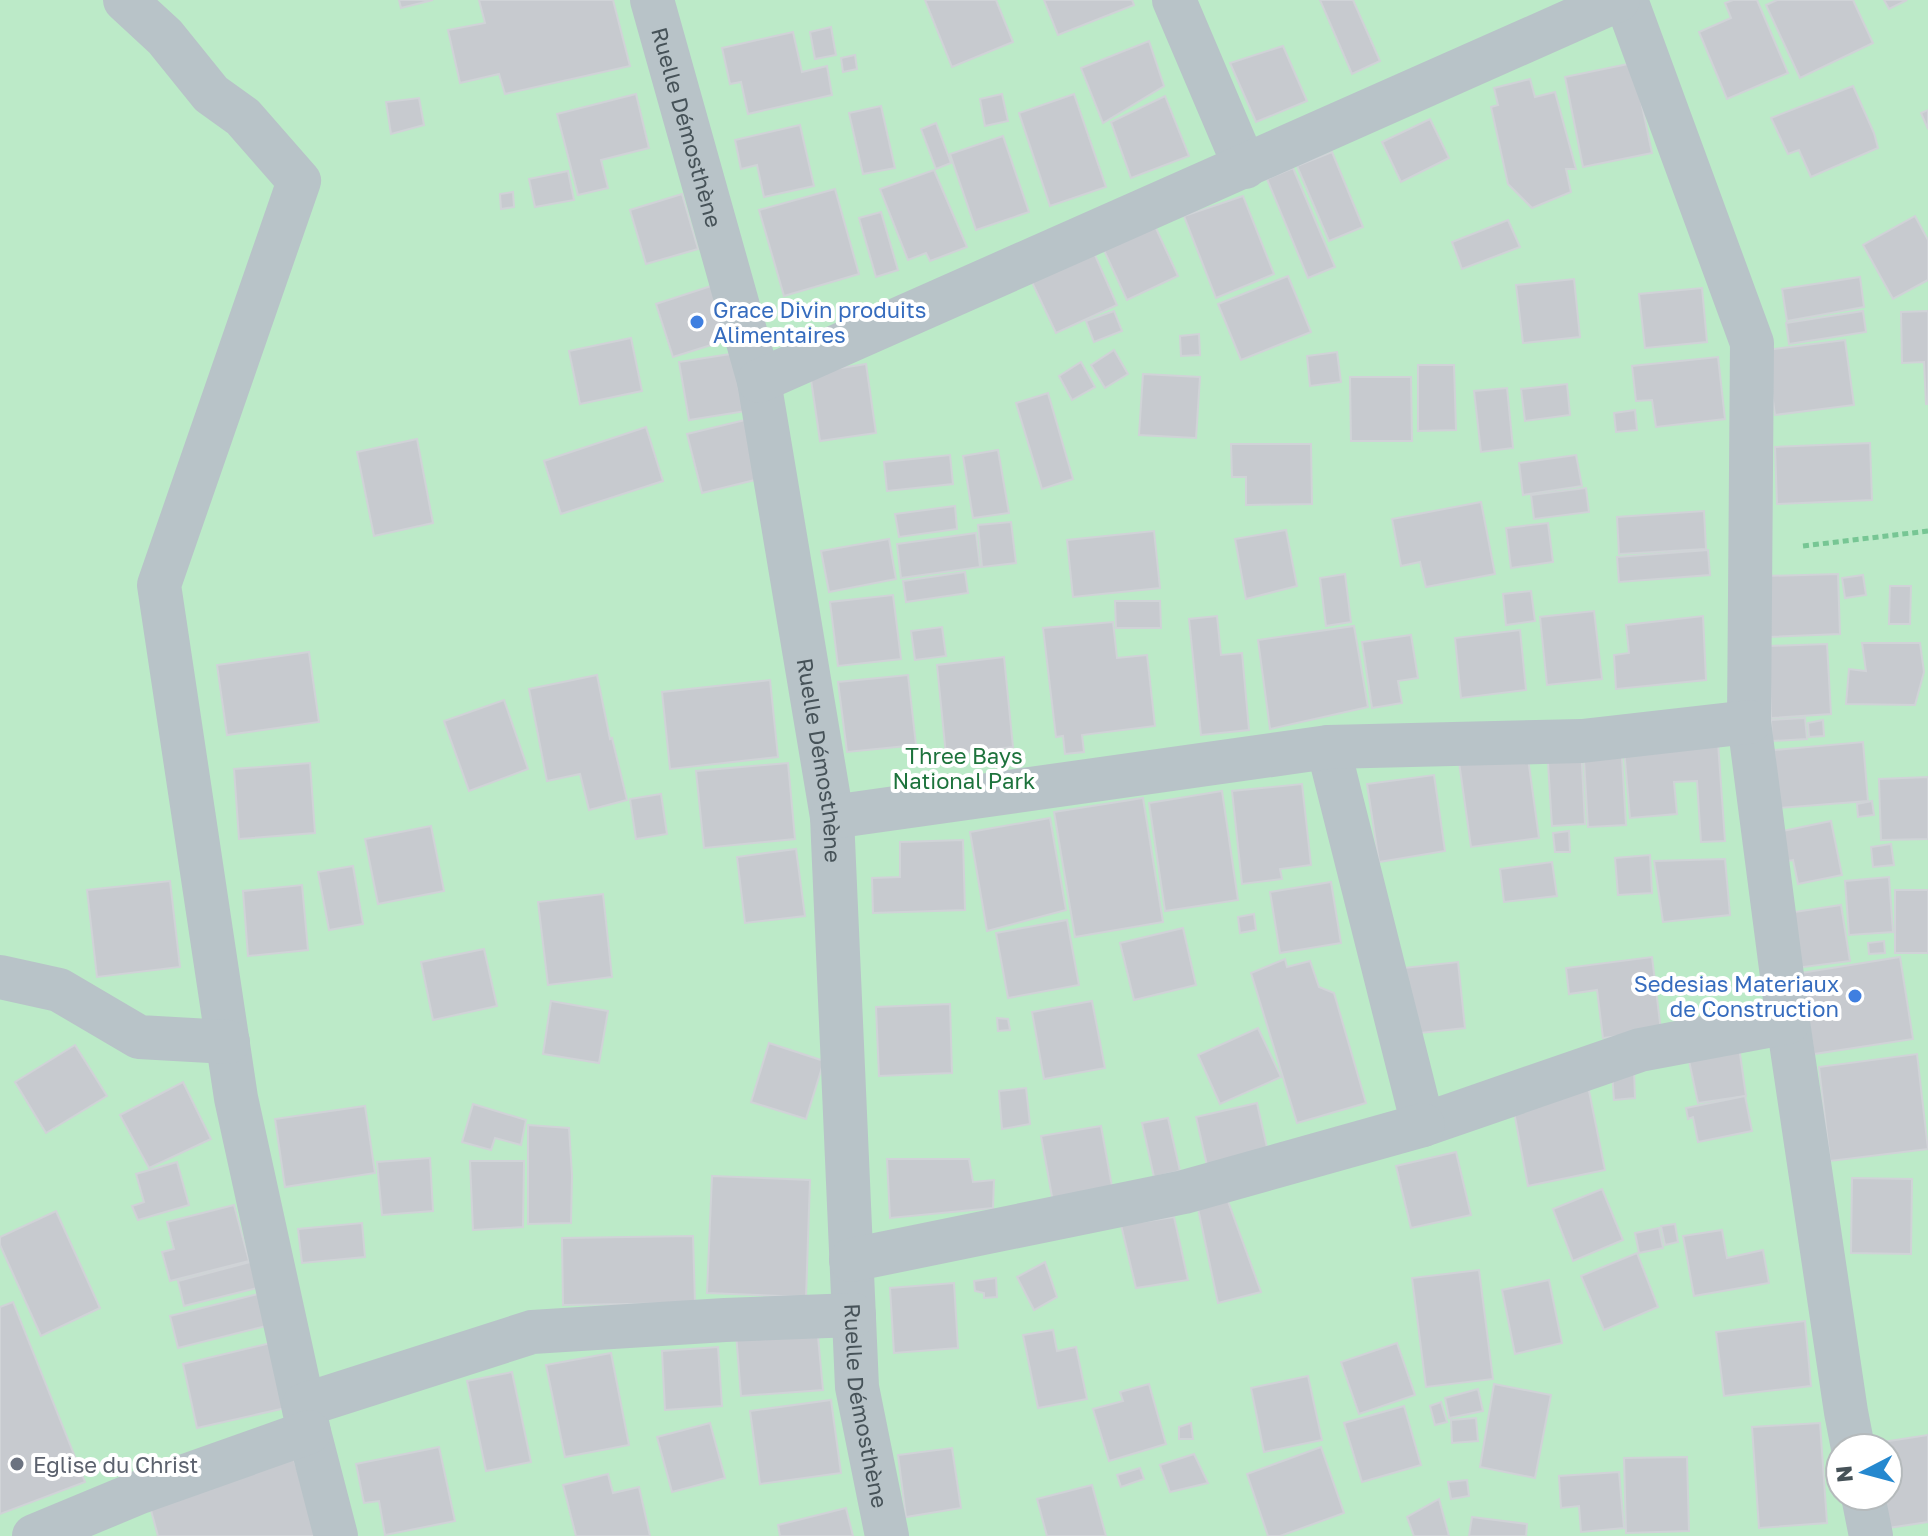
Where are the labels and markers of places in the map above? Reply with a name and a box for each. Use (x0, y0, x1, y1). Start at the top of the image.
place label: Grace Divin produits Alimentaires (713, 296, 926, 348)
marker: Grace Divin produits Alimentaires (688, 313, 706, 331)
place label: Sedesias Materiaux de Construction (1634, 970, 1839, 1022)
marker: Sedesias Materiaux de Construction (1846, 987, 1864, 1005)
place label: Eglise du Christ (33, 1451, 198, 1478)
marker: Eglise du Christ (8, 1455, 26, 1473)

